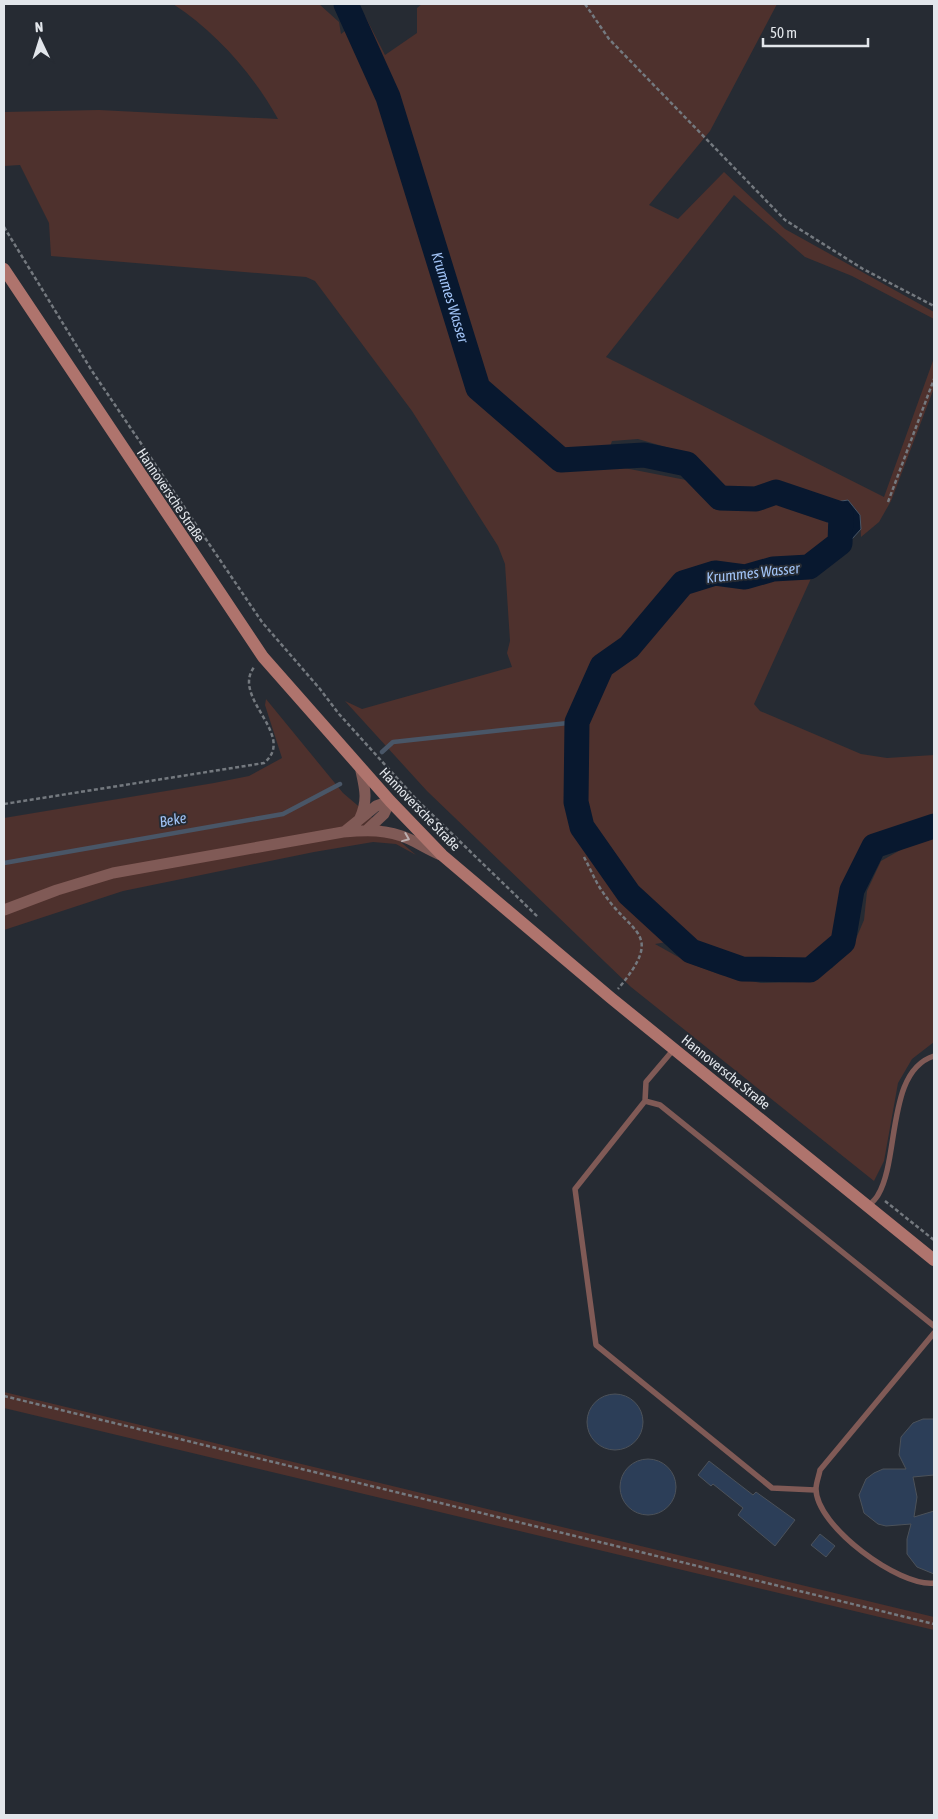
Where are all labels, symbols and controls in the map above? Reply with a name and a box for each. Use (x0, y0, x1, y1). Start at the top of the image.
north arrow (15, 15, 65, 65)
scale bar (763, 15, 868, 47)
text: N (34, 19, 44, 35)
text: 50 m (770, 24, 797, 41)
water label: Krummes Wasser (428, 250, 473, 345)
street label: Hannoversche Straße (134, 445, 208, 545)
water label: Krummes Wasser (705, 559, 801, 586)
street label: Hannoversche Straße (376, 764, 464, 854)
water label: Beke (158, 809, 188, 830)
one-way arrow (401, 832, 410, 843)
street label: Hannoversche Straße (679, 1031, 773, 1113)

